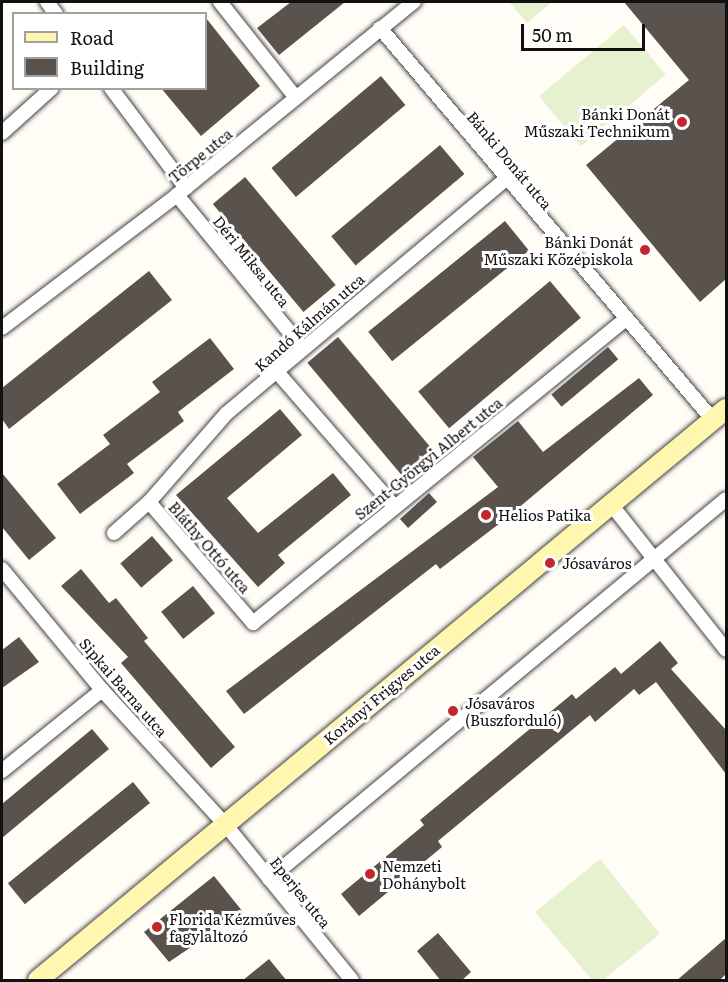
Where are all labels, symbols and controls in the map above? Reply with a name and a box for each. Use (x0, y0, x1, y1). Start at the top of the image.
legend (12, 12, 207, 90)
scale bar (524, 12, 648, 50)
text: 50 m (532, 21, 573, 48)
text: Road (70, 24, 114, 51)
text: Building (70, 54, 144, 81)
place label: Bánki Donát Műszaki Technikum (524, 104, 670, 139)
street label: Bánki Donát utca (464, 107, 556, 213)
marker: Bánki Donát Műszaki Technikum (675, 115, 689, 129)
street label: Törpe utca (165, 124, 235, 186)
street label: Déri Miksa utca (210, 212, 294, 310)
place label: Bánki Donát Műszaki Középiskola (483, 232, 633, 267)
marker: Bánki Donát Műszaki Középiskola (638, 243, 652, 257)
street label: Kandó Kálmán utca (250, 269, 368, 375)
street label: Szent-Györgyi Albert utca (351, 393, 505, 523)
street label: Bláthy Ottó utca (165, 498, 255, 596)
place label: Helios Patika (498, 506, 591, 524)
marker: Helios Patika (479, 508, 493, 522)
place label: Jósaváros (562, 554, 631, 572)
marker: Jósaváros (543, 556, 557, 570)
street label: Sipkai Barna utca (76, 634, 172, 740)
street label: Korányi Frigyes utca (319, 640, 443, 748)
place label: Jósaváros (Buszforduló) (465, 693, 562, 728)
marker: Jósaváros (Buszforduló) (446, 704, 460, 718)
street label: Eperjes utca (267, 853, 335, 931)
place label: Nemzeti Dohánybolt (382, 856, 466, 891)
marker: Nemzeti Dohánybolt (363, 867, 377, 881)
place label: Florida Kézműves fagylaltozó (169, 909, 296, 944)
marker: Florida Kézműves fagylaltozó (150, 920, 164, 934)

